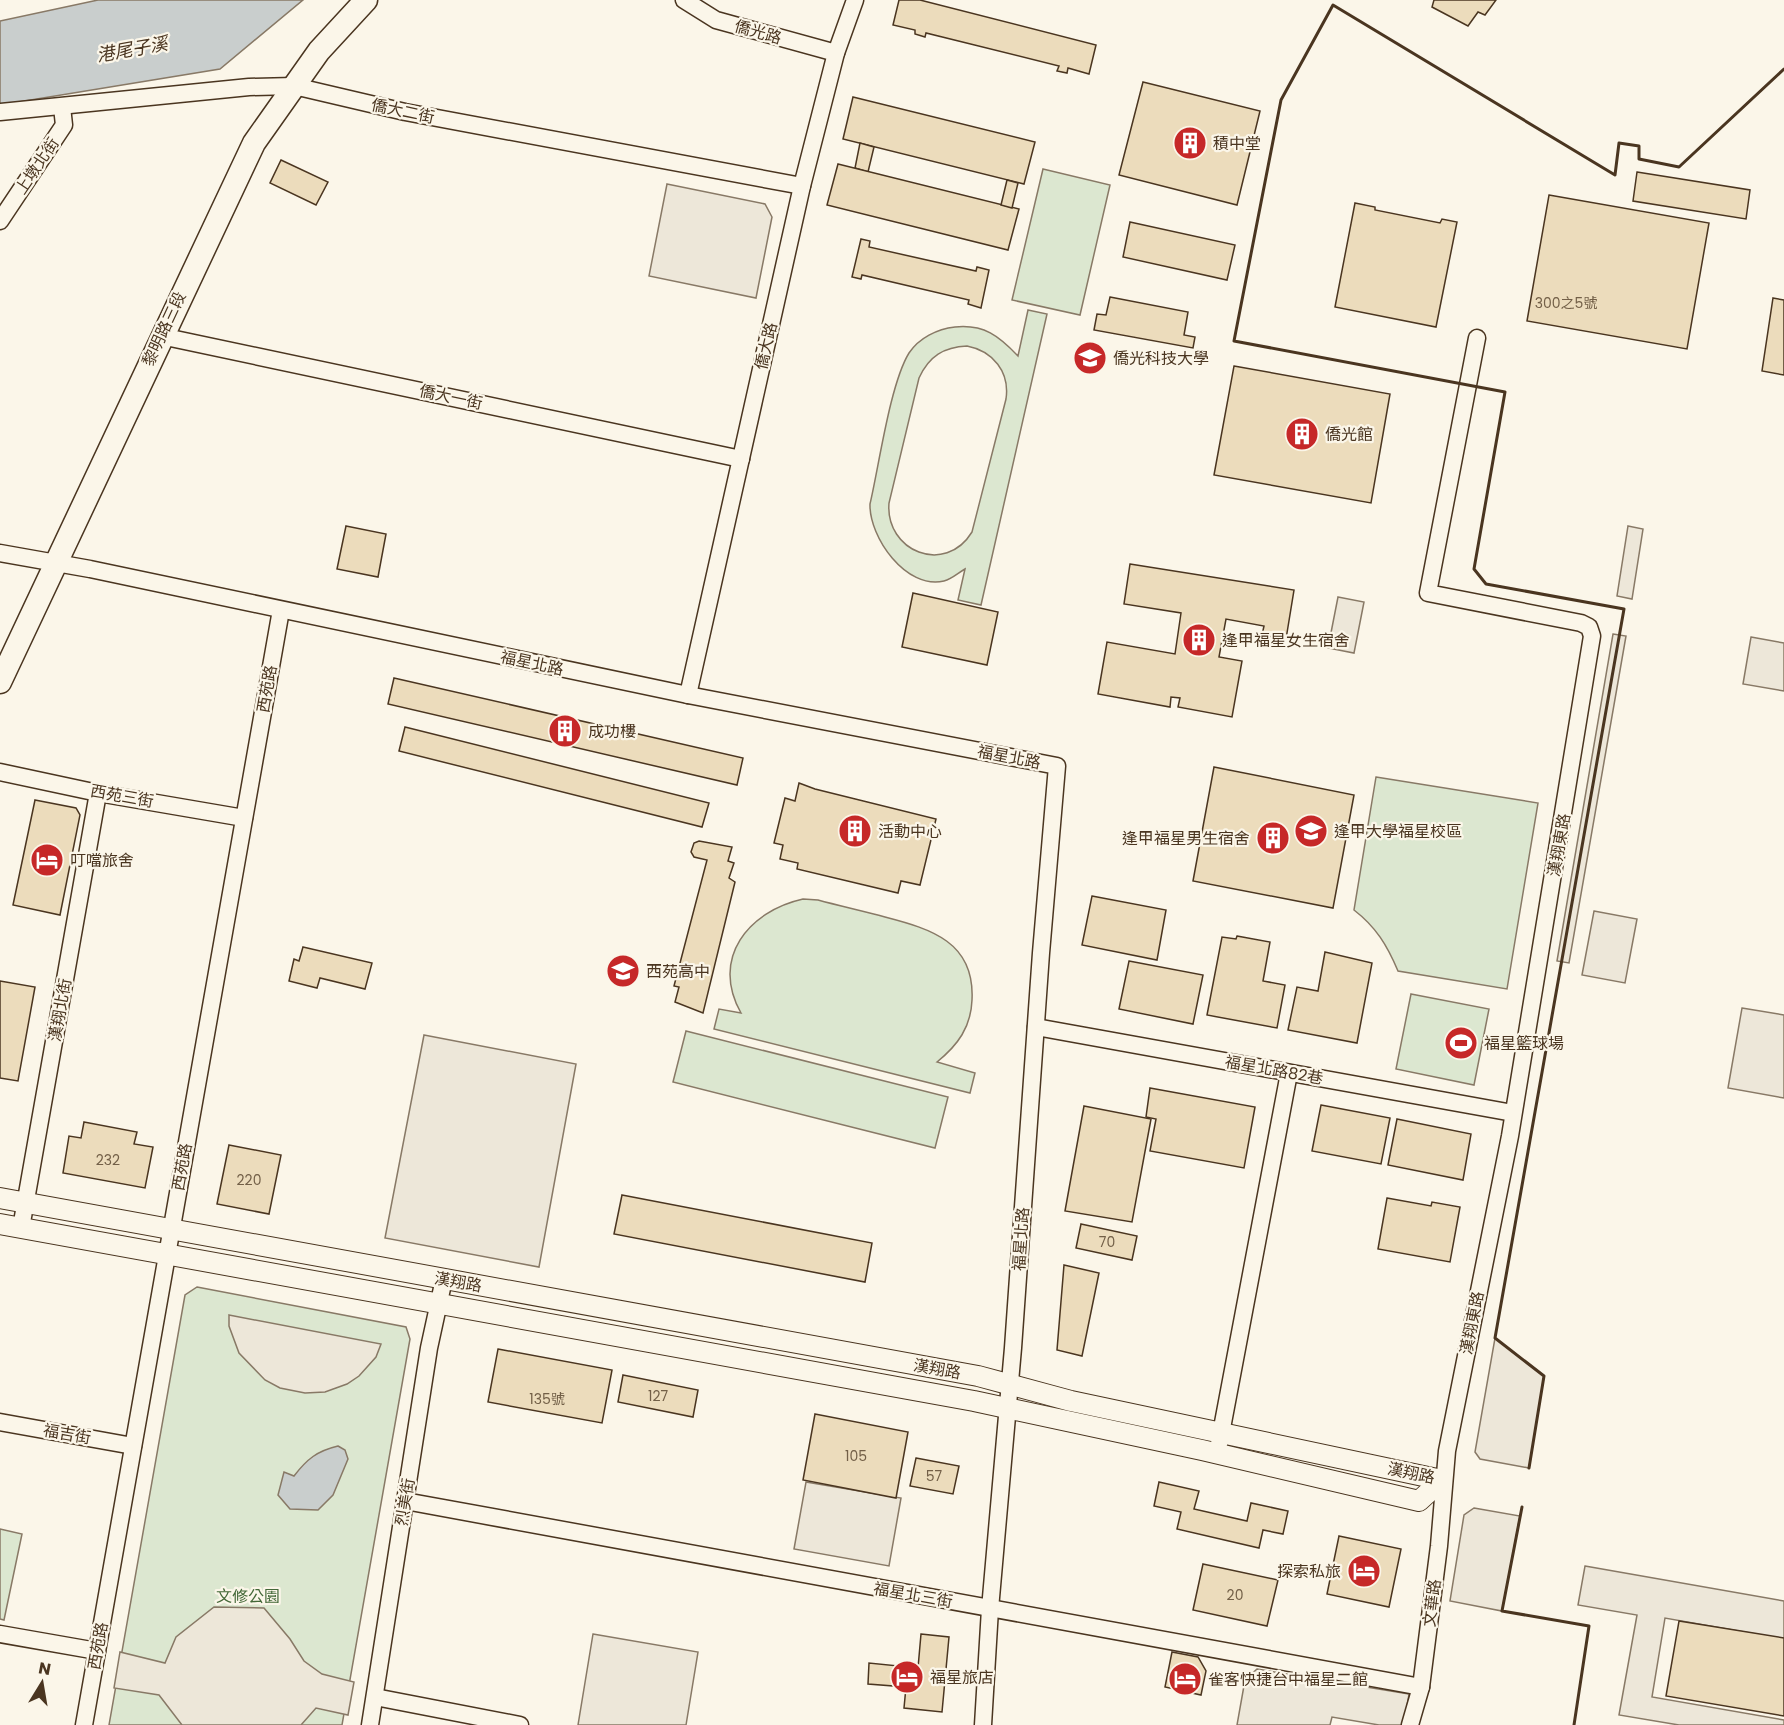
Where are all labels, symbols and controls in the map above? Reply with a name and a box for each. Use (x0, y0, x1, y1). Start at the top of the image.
street label: 僑光路 (732, 14, 784, 50)
water label: 港尾子溪 (94, 30, 173, 68)
street label: 僑大二街 (369, 93, 437, 129)
building icon: 積中堂 (1172, 125, 1208, 161)
place label: 積中堂 (1213, 132, 1261, 155)
street label: 上墩北街 (10, 133, 64, 199)
street label: 黎明路三段 (137, 288, 191, 370)
house number: 300之5號 (1535, 293, 1597, 313)
street label: 僑大路 (749, 320, 783, 372)
school or university icon: 僑光科技大學 (1072, 340, 1108, 376)
place label: 僑光科技大學 (1113, 347, 1209, 370)
street label: 僑大一街 (417, 379, 485, 415)
building icon: 僑光館 (1284, 416, 1320, 452)
place label: 僑光館 (1325, 423, 1373, 446)
building icon: 逢甲福星女生宿舍 (1181, 622, 1217, 658)
place label: 逢甲福星女生宿舍 (1222, 629, 1350, 652)
street label: 福星北路 (498, 645, 566, 681)
street label: 西苑路 (252, 663, 282, 715)
building icon: 成功樓 (547, 713, 583, 749)
place label: 成功樓 (588, 720, 636, 743)
street label: 福星北路 (975, 740, 1043, 774)
street label: 西苑三街 (88, 779, 156, 813)
street label: 漢翔東路 (1542, 811, 1576, 879)
building icon: 活動中心 (837, 813, 873, 849)
school or university icon: 逢甲大學福星校區 (1293, 813, 1329, 849)
place label: 活動中心 (878, 820, 942, 843)
building icon: 逢甲福星男生宿舍 (1255, 820, 1291, 856)
place label: 逢甲大學福星校區 (1334, 820, 1462, 843)
place label: 逢甲福星男生宿舍 (1122, 827, 1250, 850)
hotel icon: 叮噹旅舍 (29, 842, 65, 878)
place label: 叮噹旅舍 (70, 849, 134, 872)
school or university icon: 西苑高中 (605, 953, 641, 989)
place label: 西苑高中 (646, 960, 710, 983)
street label: 漢翔北街 (43, 976, 77, 1044)
sports icon: 福星籃球場 (1443, 1025, 1479, 1061)
place label: 福星籃球場 (1484, 1032, 1564, 1055)
street label: 福星北路82巷 (1223, 1050, 1325, 1090)
street label: 西苑路 (167, 1141, 197, 1193)
house number: 232 (96, 1150, 120, 1170)
house number: 220 (237, 1170, 261, 1190)
street label: 福星北路 (1007, 1206, 1035, 1272)
house number: 70 (1099, 1232, 1115, 1252)
street label: 漢翔路 (432, 1267, 484, 1297)
street label: 漢翔東路 (1455, 1289, 1489, 1357)
street label: 漢翔路 (911, 1354, 963, 1384)
house number: 127 (648, 1386, 668, 1406)
house number: 135號 (529, 1389, 565, 1409)
street label: 福吉街 (41, 1419, 93, 1449)
house number: 105 (845, 1446, 867, 1466)
street label: 漢翔路 (1385, 1457, 1437, 1489)
house number: 57 (926, 1466, 943, 1486)
street label: 烈美街 (390, 1476, 420, 1528)
hotel icon: 探索私旅 (1346, 1553, 1382, 1589)
place label: 探索私旅 (1277, 1560, 1341, 1583)
street label: 福星北三街 (872, 1577, 954, 1613)
street label: 文華路 (1418, 1578, 1446, 1628)
park label: 文修公園 (216, 1585, 280, 1608)
house number: 20 (1227, 1585, 1243, 1605)
street label: 西苑路 (83, 1620, 113, 1672)
north arrow (12, 1653, 72, 1713)
text: N (37, 1656, 53, 1681)
hotel icon: 福星旅店 (889, 1659, 925, 1695)
hotel icon: 雀客快捷台中福星二館 (1167, 1661, 1203, 1697)
place label: 福星旅店 (930, 1666, 994, 1689)
place label: 雀客快捷台中福星二館 (1208, 1668, 1368, 1691)

